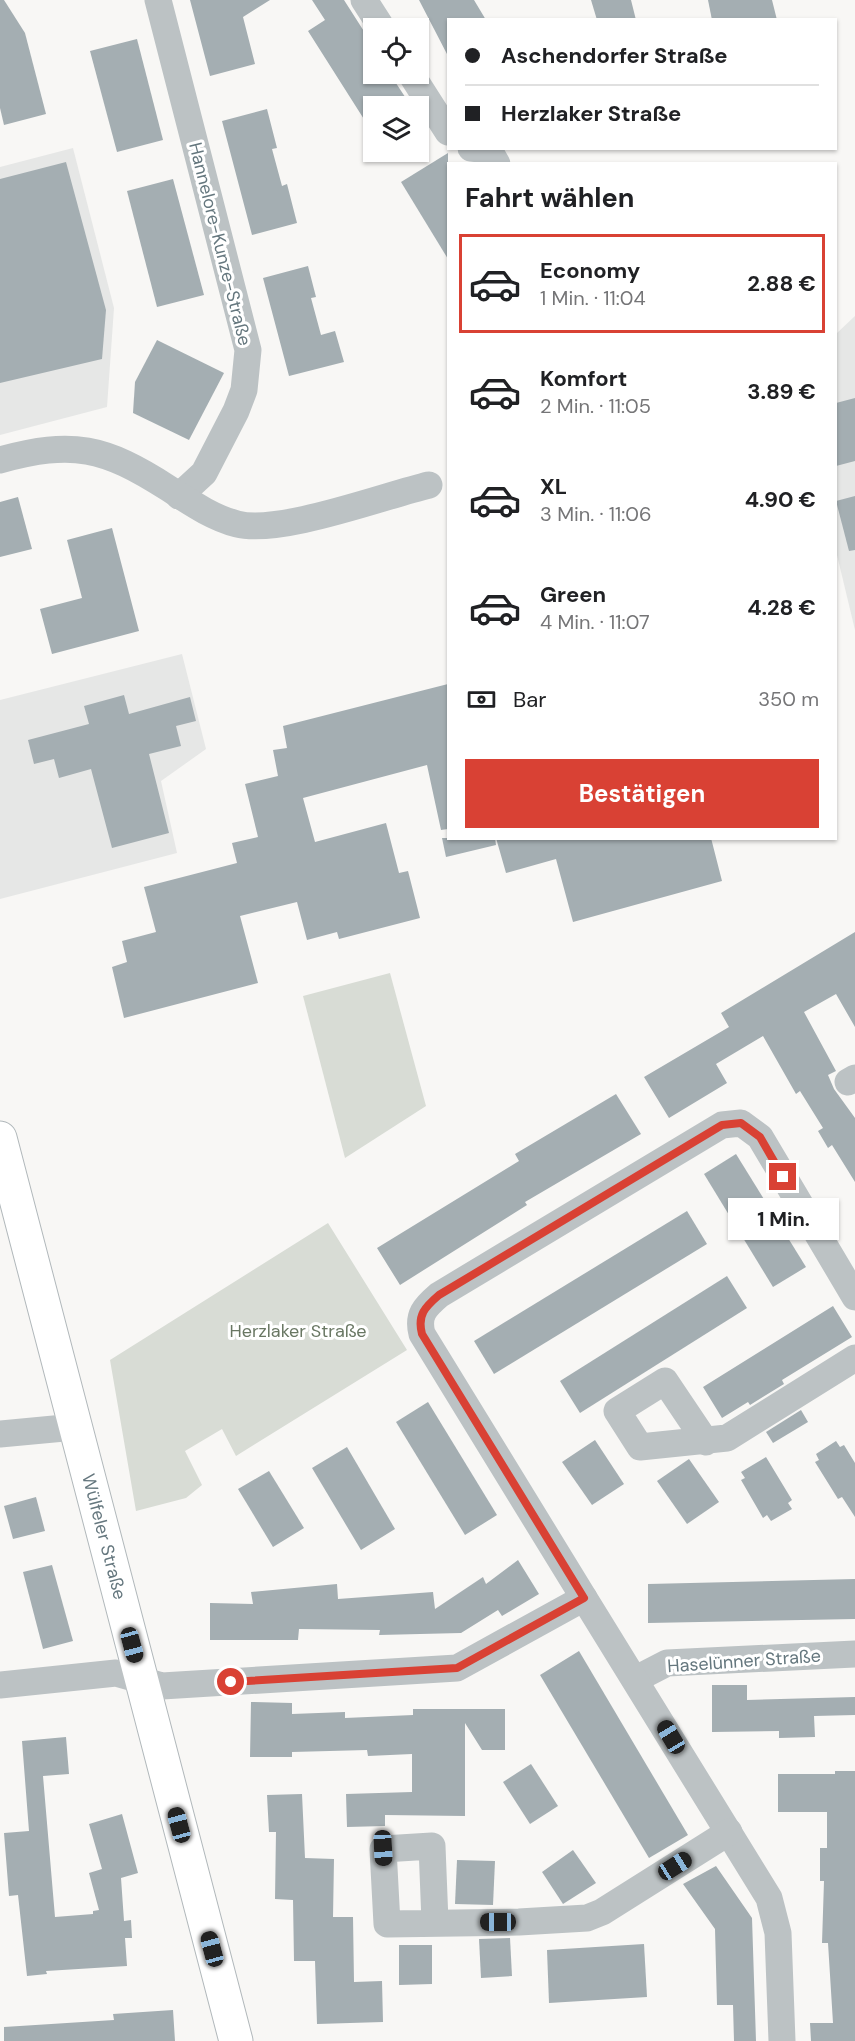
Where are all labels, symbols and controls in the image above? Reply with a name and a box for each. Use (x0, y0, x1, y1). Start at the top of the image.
map controls (363, 18, 429, 162)
button: locate (363, 18, 429, 84)
text: Aschendorfer Straße (501, 41, 728, 70)
button: layers (363, 96, 429, 162)
text: Herzlaker Straße (501, 99, 681, 128)
street label: Hannelore-Kunze-Straße (183, 140, 257, 348)
text: Fahrt wählen (465, 180, 635, 215)
text: Economy (540, 256, 640, 285)
icon: car (468, 257, 522, 311)
text: 2.88 € (747, 269, 816, 298)
text: 1 Min. · 11:04 (540, 285, 646, 311)
text: Komfort (540, 364, 627, 393)
icon: car (468, 365, 522, 419)
text: 3.89 € (747, 377, 816, 406)
text: 2 Min. · 11:05 (540, 393, 651, 419)
text: XL (540, 472, 567, 501)
icon: car (468, 473, 522, 527)
text: 4.90 € (745, 485, 816, 514)
text: 3 Min. · 11:06 (540, 501, 652, 527)
text: Green (540, 580, 606, 609)
icon: car (468, 581, 522, 635)
text: 4.28 € (747, 593, 816, 622)
text: 4 Min. · 11:07 (540, 609, 650, 635)
icon: cash (465, 683, 498, 716)
text: Bar (513, 685, 546, 714)
text: 350 m (758, 686, 819, 712)
button: Bestätigen (465, 759, 819, 828)
route end (769, 1163, 796, 1190)
callout: 1 Min. (728, 1198, 838, 1240)
text: 1 Min. (757, 1206, 810, 1232)
park label: Herzlaker Straße (229, 1319, 367, 1343)
street label: Wülfeler Straße (76, 1471, 132, 1602)
car (119, 1625, 145, 1665)
street label: Haselünner Straße (666, 1644, 822, 1678)
route start (217, 1668, 244, 1695)
car (654, 1717, 688, 1757)
car (166, 1805, 192, 1845)
car (373, 1830, 393, 1866)
car (655, 1849, 695, 1883)
car (480, 1913, 516, 1931)
car (199, 1929, 225, 1969)

